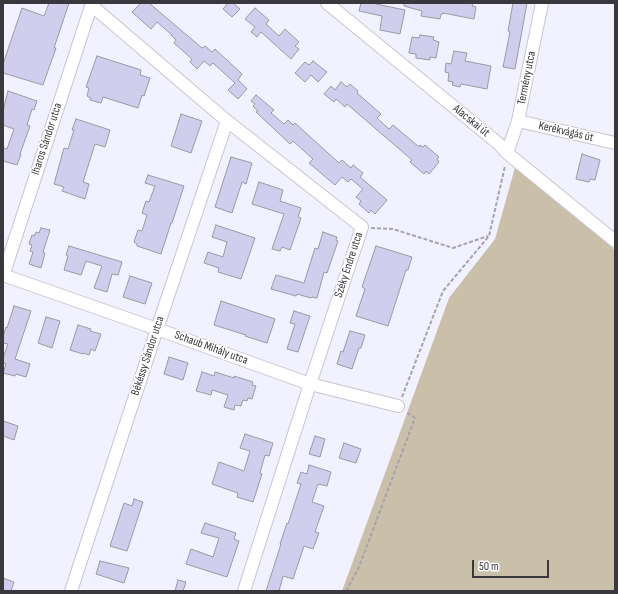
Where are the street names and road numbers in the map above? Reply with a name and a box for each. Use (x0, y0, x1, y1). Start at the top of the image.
street label: Termény utca (515, 50, 539, 106)
street label: Iharos Sándor utca (29, 101, 65, 177)
street label: Alacskai út (450, 102, 492, 140)
street label: Kerékvágás út (537, 119, 595, 145)
street label: Széky Endre utca (332, 230, 366, 300)
street label: Békéssy Sándor utca (128, 315, 168, 397)
street label: Schaub Mihály utca (172, 328, 250, 368)

